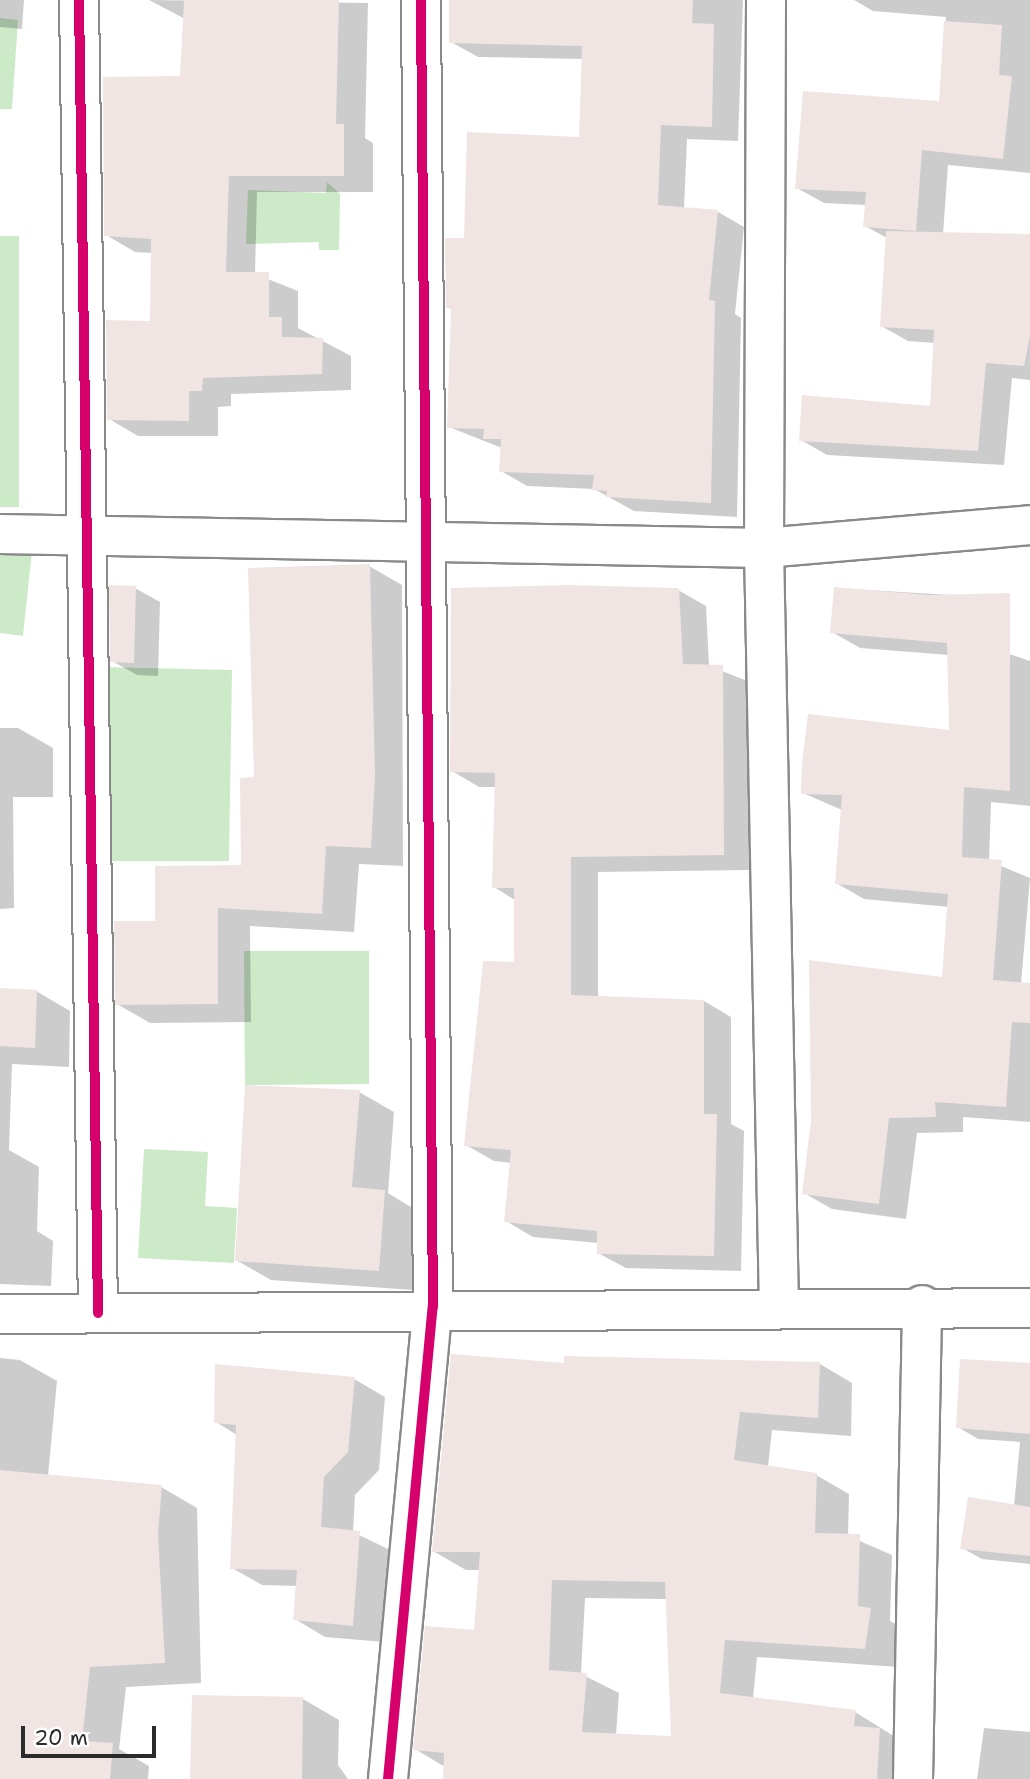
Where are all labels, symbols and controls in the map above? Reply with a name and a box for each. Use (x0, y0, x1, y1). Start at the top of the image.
scale bar (24, 1712, 159, 1756)
text: 20 m (34, 1724, 88, 1752)

